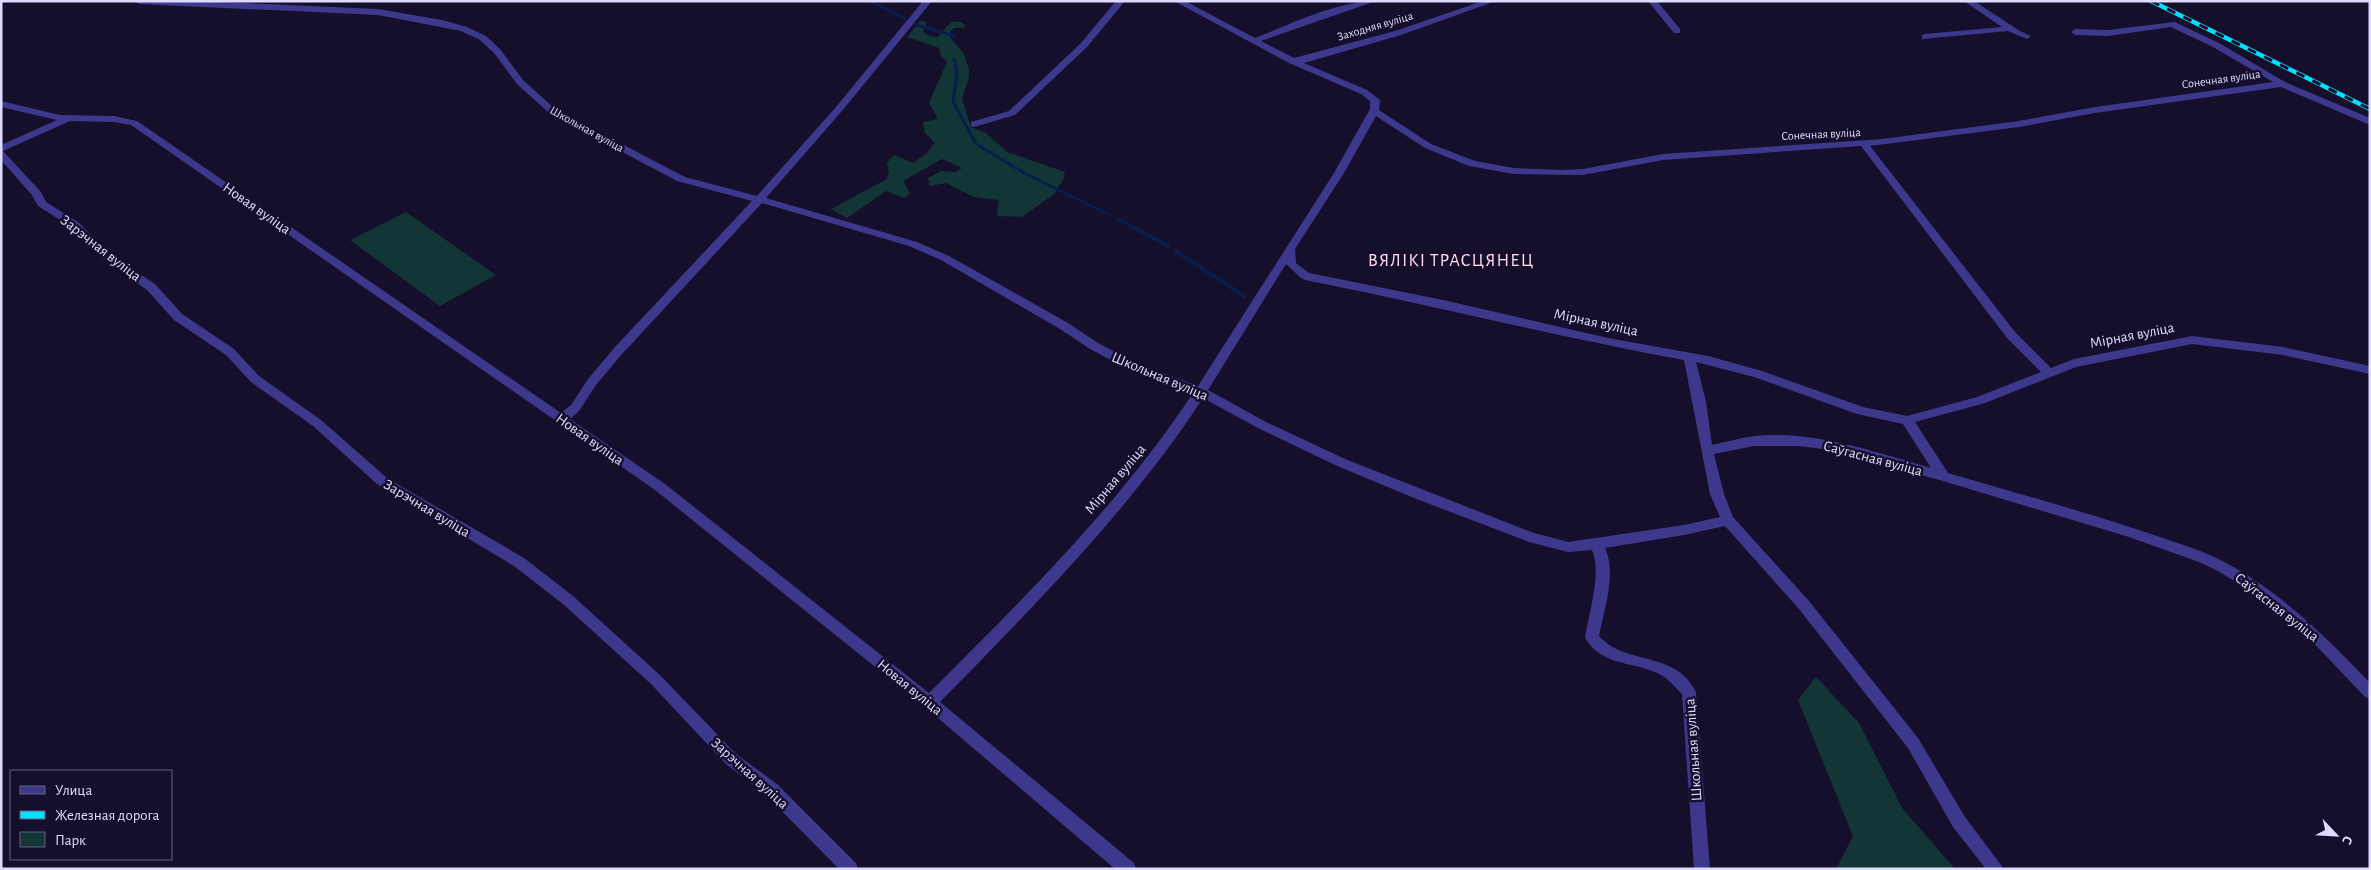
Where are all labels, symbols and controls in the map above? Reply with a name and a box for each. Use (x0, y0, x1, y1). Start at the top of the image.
street label: Заходняя вуліца (1336, 9, 1415, 44)
street label: Сонечная вуліца (2181, 67, 2262, 91)
street label: Школьная вуліца (548, 104, 626, 155)
street label: Сонечная вуліца (1781, 126, 1862, 143)
street label: Новая вуліца (220, 180, 293, 237)
street label: Зарэчная вуліца (57, 212, 144, 285)
district label: ВЯЛІКІ ТРАСЦЯНЕЦ (1368, 252, 1534, 270)
street label: Мірная вуліца (1552, 306, 1640, 339)
street label: Мірная вуліца (2089, 320, 2176, 351)
street label: Школьная вуліца (1109, 349, 1210, 404)
street label: Новая вуліца (553, 411, 626, 468)
street label: Саўгасная вуліца (1822, 438, 1924, 479)
street label: Мірная вуліца (1082, 442, 1149, 517)
street label: Зарэчная вуліца (381, 477, 473, 540)
street label: Саўгасная вуліца (2232, 570, 2322, 645)
street label: Новая вуліца (874, 657, 945, 718)
street label: Школьная вуліца (1682, 698, 1705, 802)
street label: Зарэчная вуліца (708, 735, 791, 812)
legend (10, 770, 172, 860)
text: Улица (55, 783, 92, 798)
text: Железная дорога (55, 808, 160, 823)
north arrow (2311, 810, 2361, 860)
text: Парк (55, 833, 86, 848)
text: С (2339, 834, 2355, 847)

